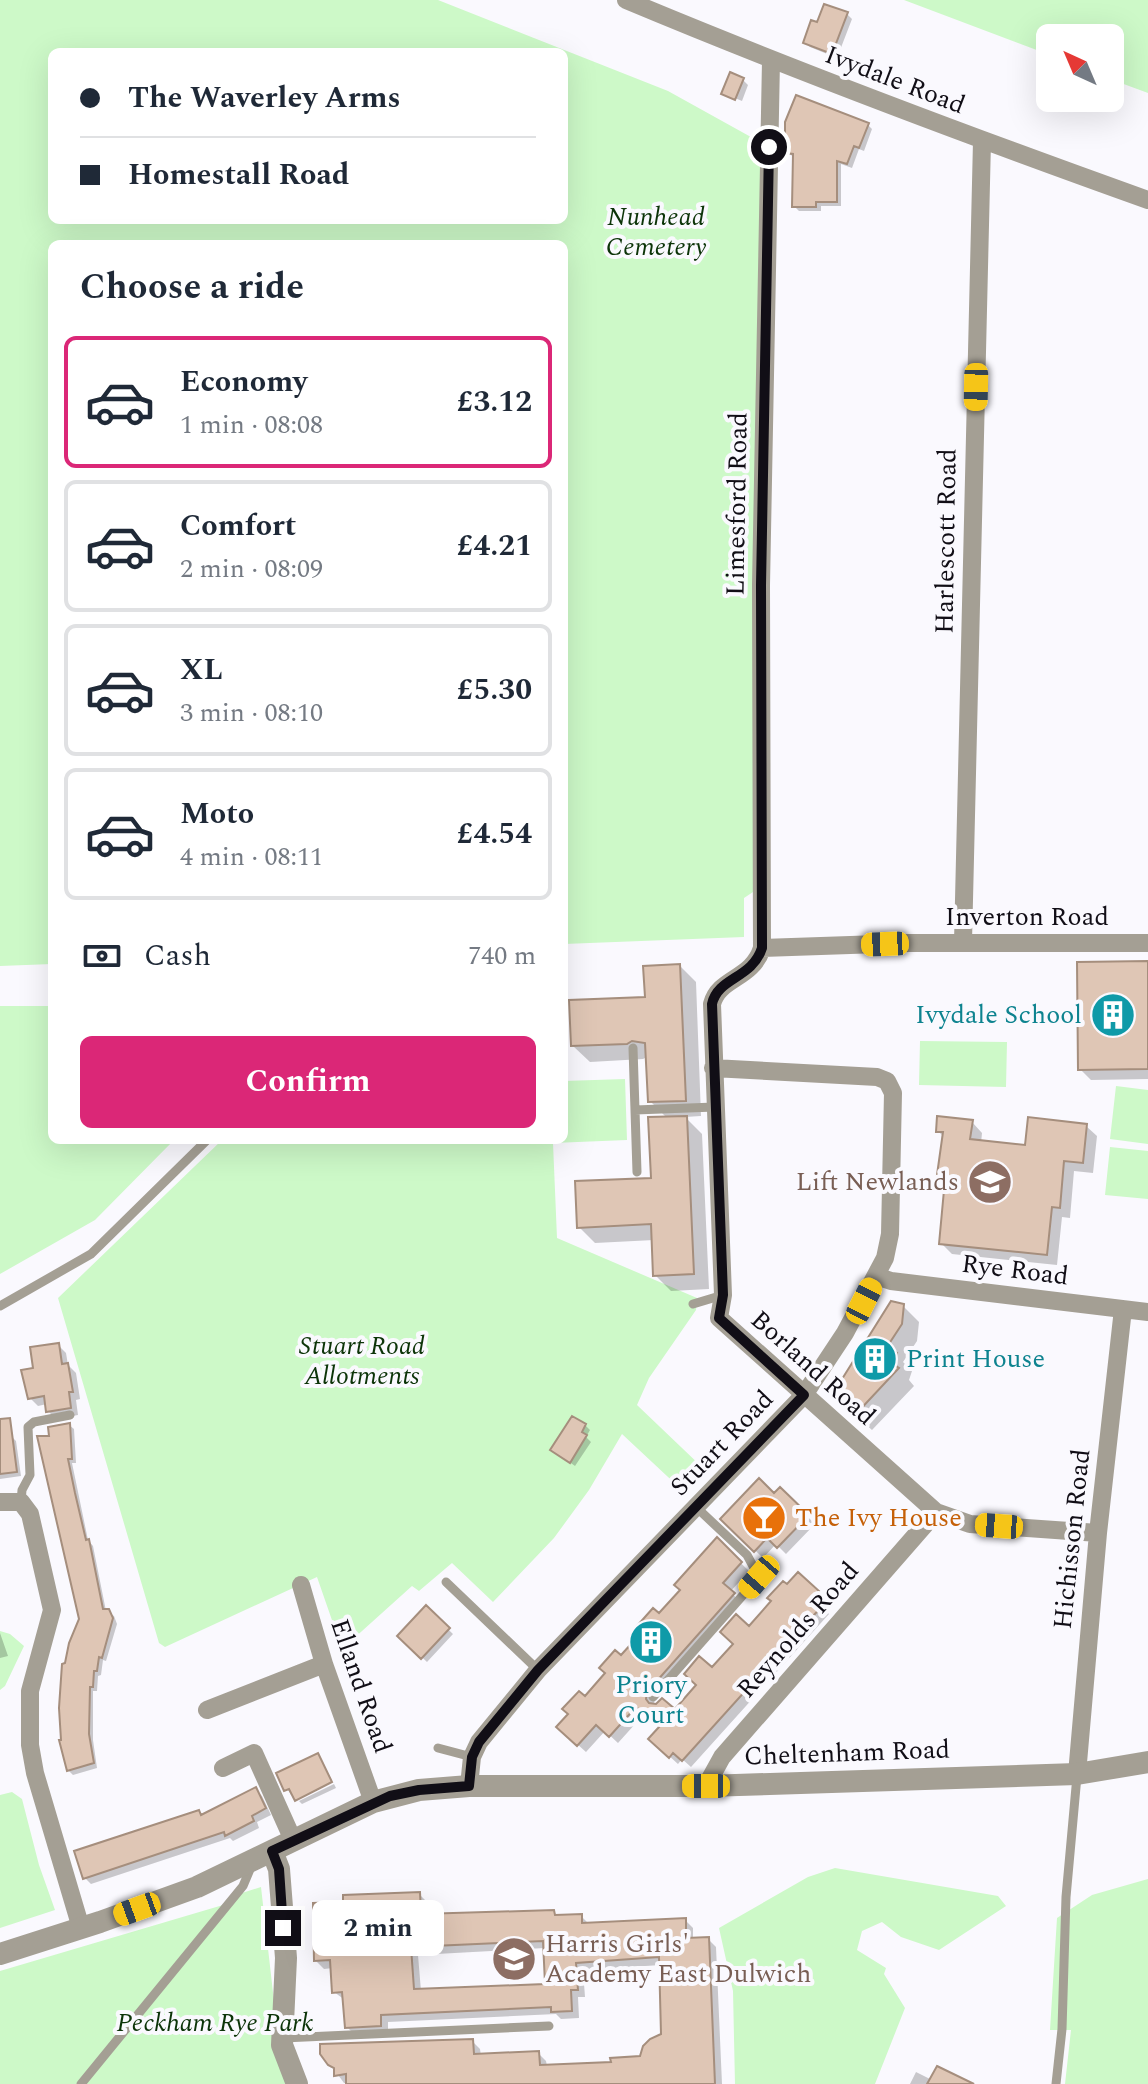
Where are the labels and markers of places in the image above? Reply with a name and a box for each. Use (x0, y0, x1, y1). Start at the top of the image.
building icon: Ivydale School (1089, 991, 1137, 1039)
place label: Ivydale School (915, 995, 1082, 1035)
school or university icon: Lift Newlands (966, 1158, 1014, 1206)
place label: Lift Newlands (796, 1162, 959, 1202)
building icon: Print House (851, 1335, 899, 1383)
place label: Print House (906, 1339, 1045, 1379)
bar icon: The Ivy House (740, 1494, 788, 1542)
place label: The Ivy House (795, 1498, 962, 1538)
building icon: Priory Court (627, 1618, 675, 1666)
place label: Priory Court (615, 1665, 688, 1735)
place label: Harris Girls' Academy East Dulwich (545, 1924, 811, 1994)
school or university icon: Harris Girls' Academy East Dulwich (490, 1935, 538, 1983)

